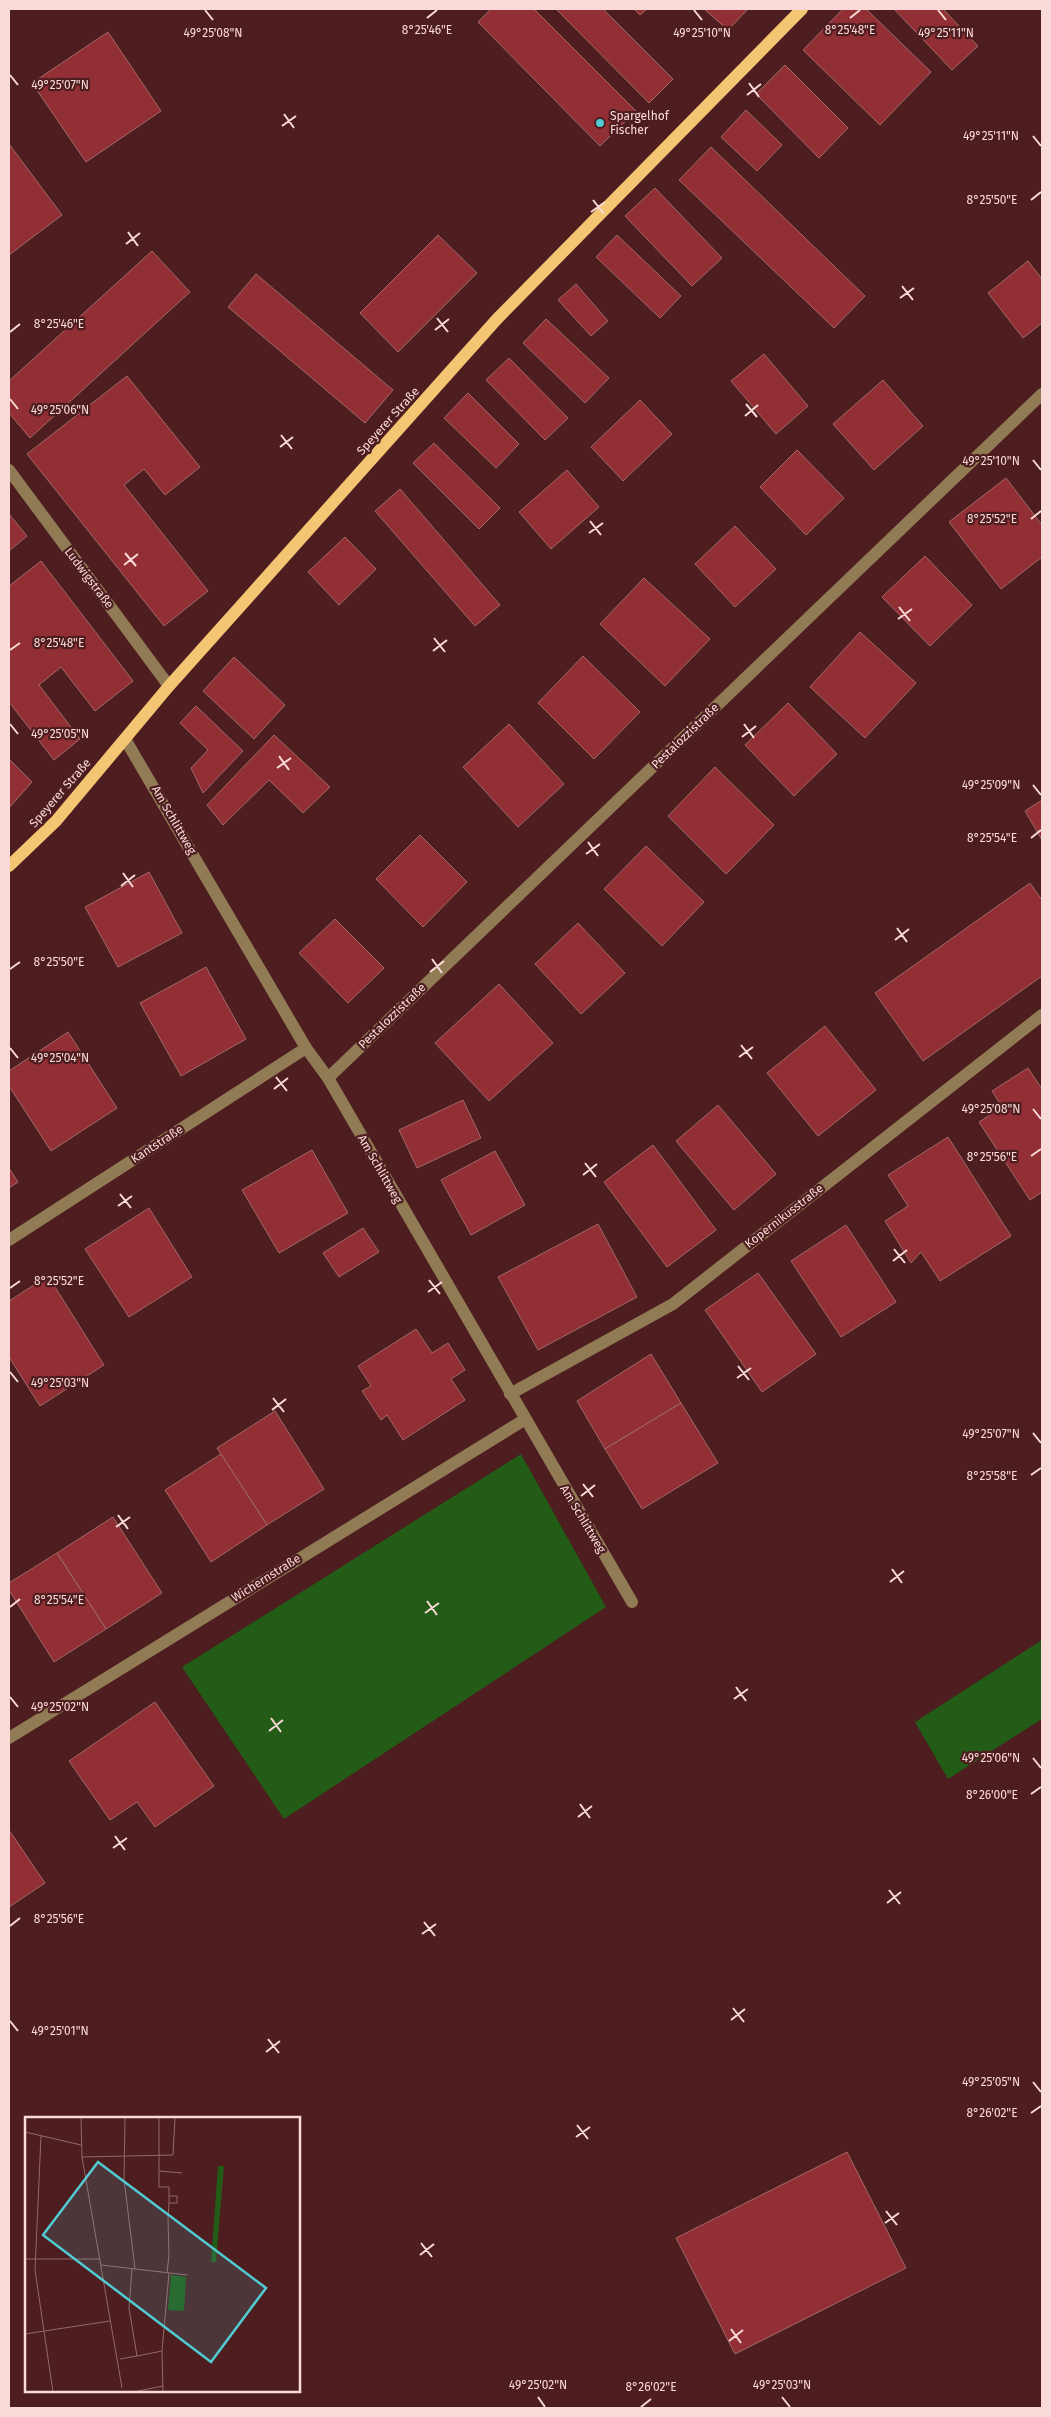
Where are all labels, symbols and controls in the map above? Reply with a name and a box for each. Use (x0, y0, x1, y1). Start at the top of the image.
text: 8°25'46"E (402, 23, 452, 37)
text: 8°25'48"E (825, 23, 875, 37)
text: 49°25'08"N (184, 26, 242, 40)
text: 49°25'10"N (673, 26, 731, 40)
text: 49°25'11"N (918, 26, 974, 40)
text: 49°25'07"N (31, 78, 89, 92)
place label: Spargelhof Fischer (610, 109, 670, 137)
marker: Spargelhof Fischer (594, 117, 606, 129)
text: 49°25'11"N (963, 129, 1019, 143)
text: 8°25'50"E (967, 193, 1017, 207)
text: 8°25'46"E (34, 317, 84, 331)
street label: Speyerer Straße (354, 384, 422, 458)
text: 49°25'06"N (31, 403, 89, 417)
text: 49°25'10"N (962, 454, 1020, 468)
text: 8°25'52"E (967, 512, 1017, 526)
street label: Ludwigstraße (62, 545, 116, 611)
text: 8°25'48"E (34, 636, 84, 650)
street label: Pestalozzistraße (648, 700, 722, 772)
text: 49°25'05"N (31, 727, 89, 741)
street label: Speyerer Straße (26, 756, 94, 830)
text: 49°25'09"N (962, 778, 1020, 792)
street label: Am Schlittweg (149, 783, 200, 857)
text: 8°25'54"E (967, 831, 1017, 845)
text: 8°25'50"E (34, 955, 84, 969)
street label: Pestalozzistraße (355, 980, 429, 1052)
text: 49°25'04"N (31, 1051, 89, 1065)
text: 49°25'08"N (962, 1102, 1020, 1116)
street label: Kantstraße (128, 1122, 186, 1166)
street label: Am Schlittweg (355, 1132, 406, 1206)
text: 8°25'56"E (967, 1150, 1017, 1164)
street label: Kopernikusstraße (742, 1181, 826, 1251)
text: 8°25'52"E (34, 1274, 84, 1288)
text: 49°25'03"N (31, 1376, 89, 1390)
text: 49°25'07"N (962, 1427, 1020, 1441)
text: 8°25'58"E (967, 1469, 1017, 1483)
street label: Am Schlittweg (557, 1483, 609, 1556)
street label: Wichernstraße (229, 1551, 303, 1605)
text: 8°25'54"E (34, 1593, 84, 1607)
text: 49°25'02"N (31, 1700, 89, 1714)
text: 49°25'06"N (962, 1751, 1020, 1765)
text: 8°26'00"E (966, 1788, 1018, 1802)
text: 8°25'56"E (34, 1912, 84, 1926)
text: 49°25'01"N (31, 2024, 89, 2038)
text: 49°25'05"N (962, 2075, 1020, 2089)
text: 8°26'02"E (966, 2106, 1018, 2120)
inset map (25, 2117, 300, 2392)
text: 49°25'02"N (509, 2378, 567, 2392)
text: 49°25'03"N (753, 2378, 811, 2392)
text: 8°26'02"E (625, 2380, 677, 2394)

